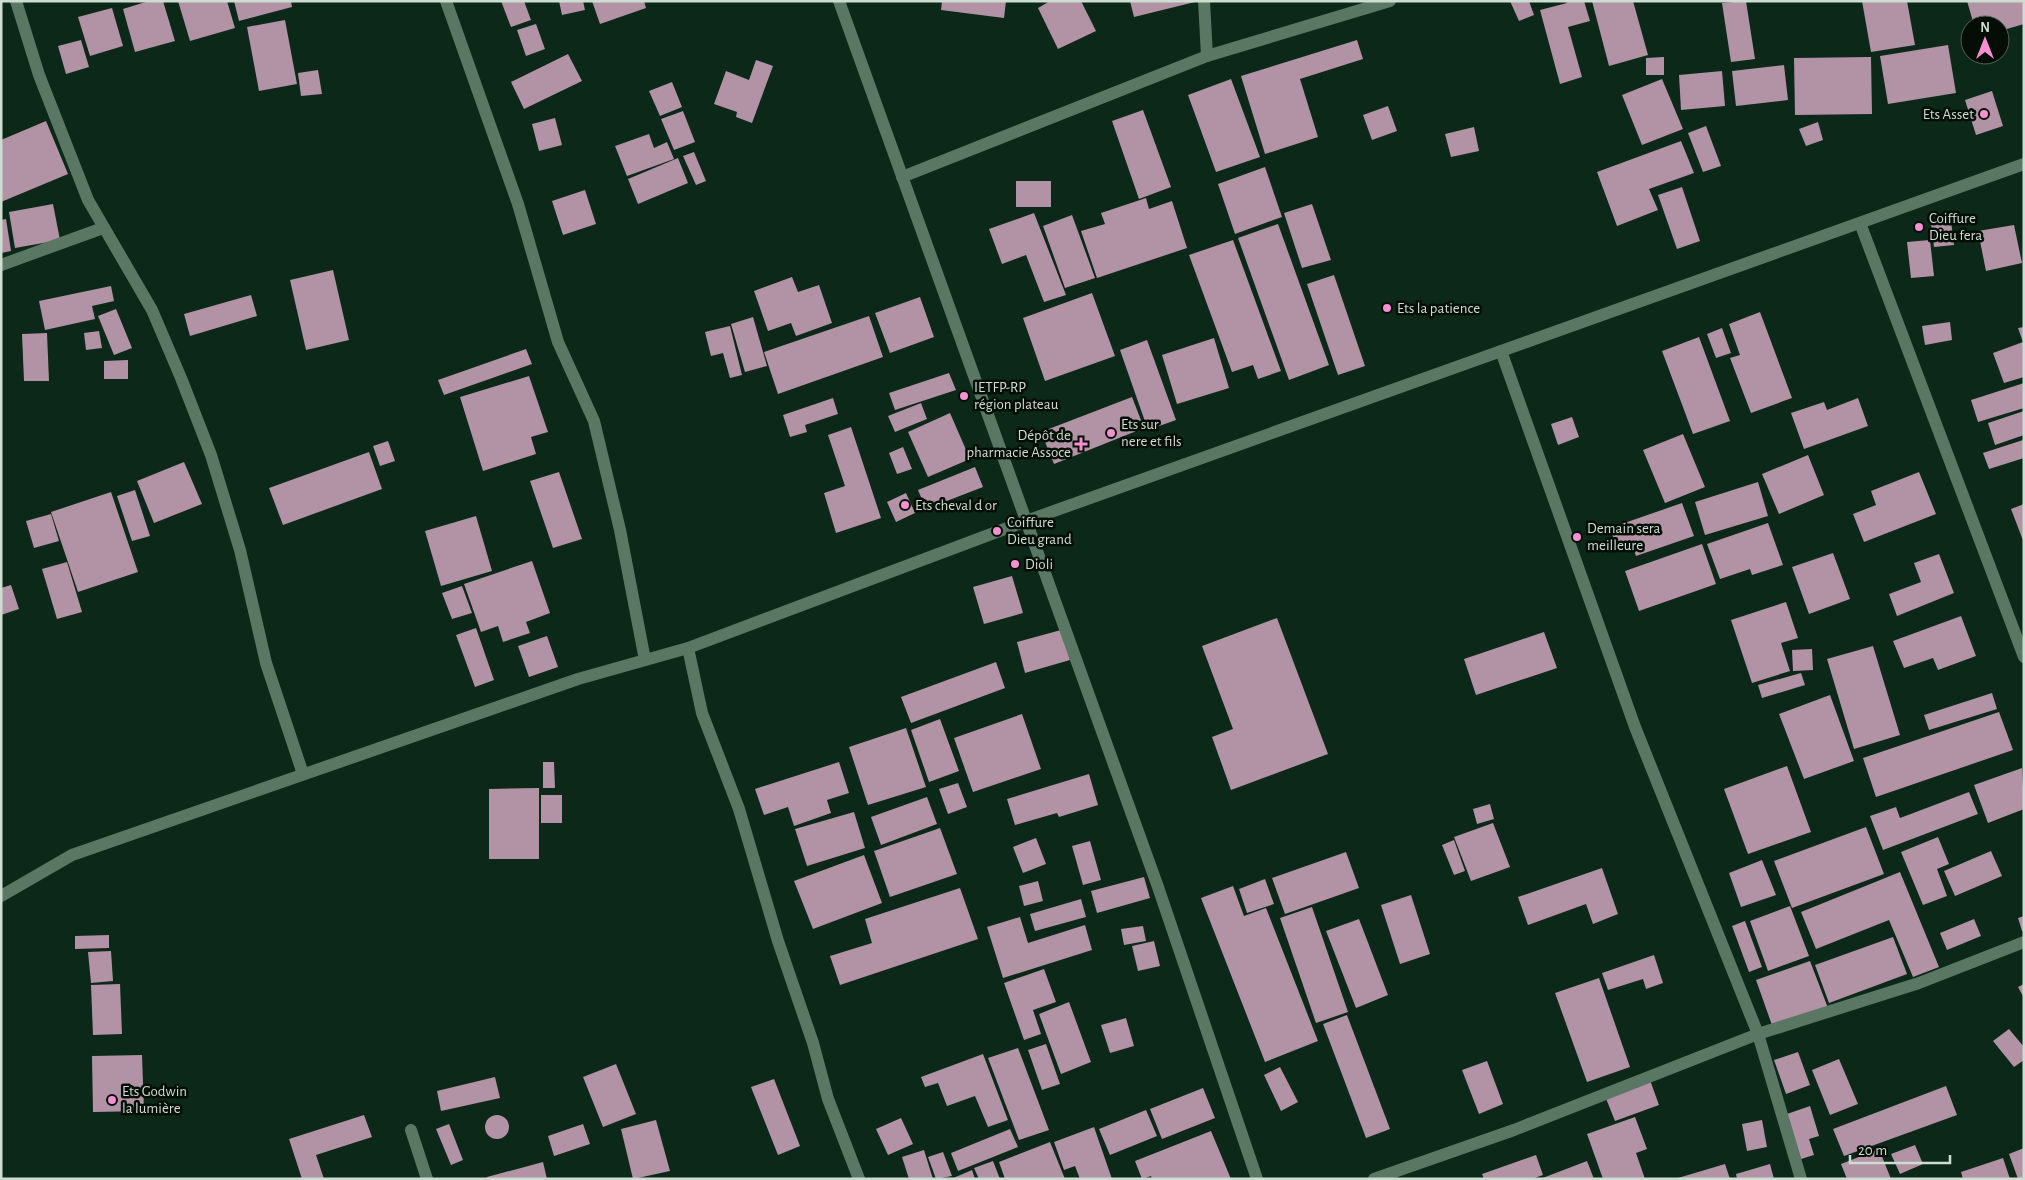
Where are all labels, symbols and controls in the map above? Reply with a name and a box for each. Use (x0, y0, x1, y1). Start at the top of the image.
north arrow (1960, 15, 2010, 65)
text: N (1980, 21, 1990, 35)
place label: Ets Asset (1923, 107, 1974, 122)
marker: Ets Asset (1978, 108, 1990, 120)
place label: Coiffure Dieu fera (1929, 211, 1982, 243)
marker: Coiffure Dieu fera (1913, 221, 1925, 233)
place label: Ets la patience (1397, 301, 1480, 316)
marker: Ets la patience (1381, 302, 1393, 314)
place label: IETFP-RP région plateau (974, 380, 1059, 412)
marker: IETFP-RP région plateau (958, 390, 970, 402)
place label: Ets sur nere et fils (1121, 417, 1182, 449)
marker: Ets sur nere et fils (1105, 427, 1117, 439)
place label: Dépôt de pharmacie Assoce (966, 428, 1071, 460)
marker: Dépôt de pharmacie Assoce (1075, 438, 1087, 450)
place label: Ets cheval d or (915, 498, 997, 513)
marker: Ets cheval d or (899, 499, 911, 511)
place label: Coiffure Dieu grand (1007, 515, 1072, 547)
place label: Demain sera meilleure (1587, 521, 1661, 553)
marker: Coiffure Dieu grand (991, 525, 1003, 537)
marker: Demain sera meilleure (1571, 531, 1583, 543)
place label: Dioli (1025, 557, 1053, 572)
marker: Dioli (1009, 558, 1021, 570)
place label: Ets Godwin la lumière (122, 1084, 187, 1116)
marker: Ets Godwin la lumière (106, 1094, 118, 1106)
scale bar (1850, 1132, 1950, 1164)
text: 20 m (1858, 1143, 1887, 1158)

